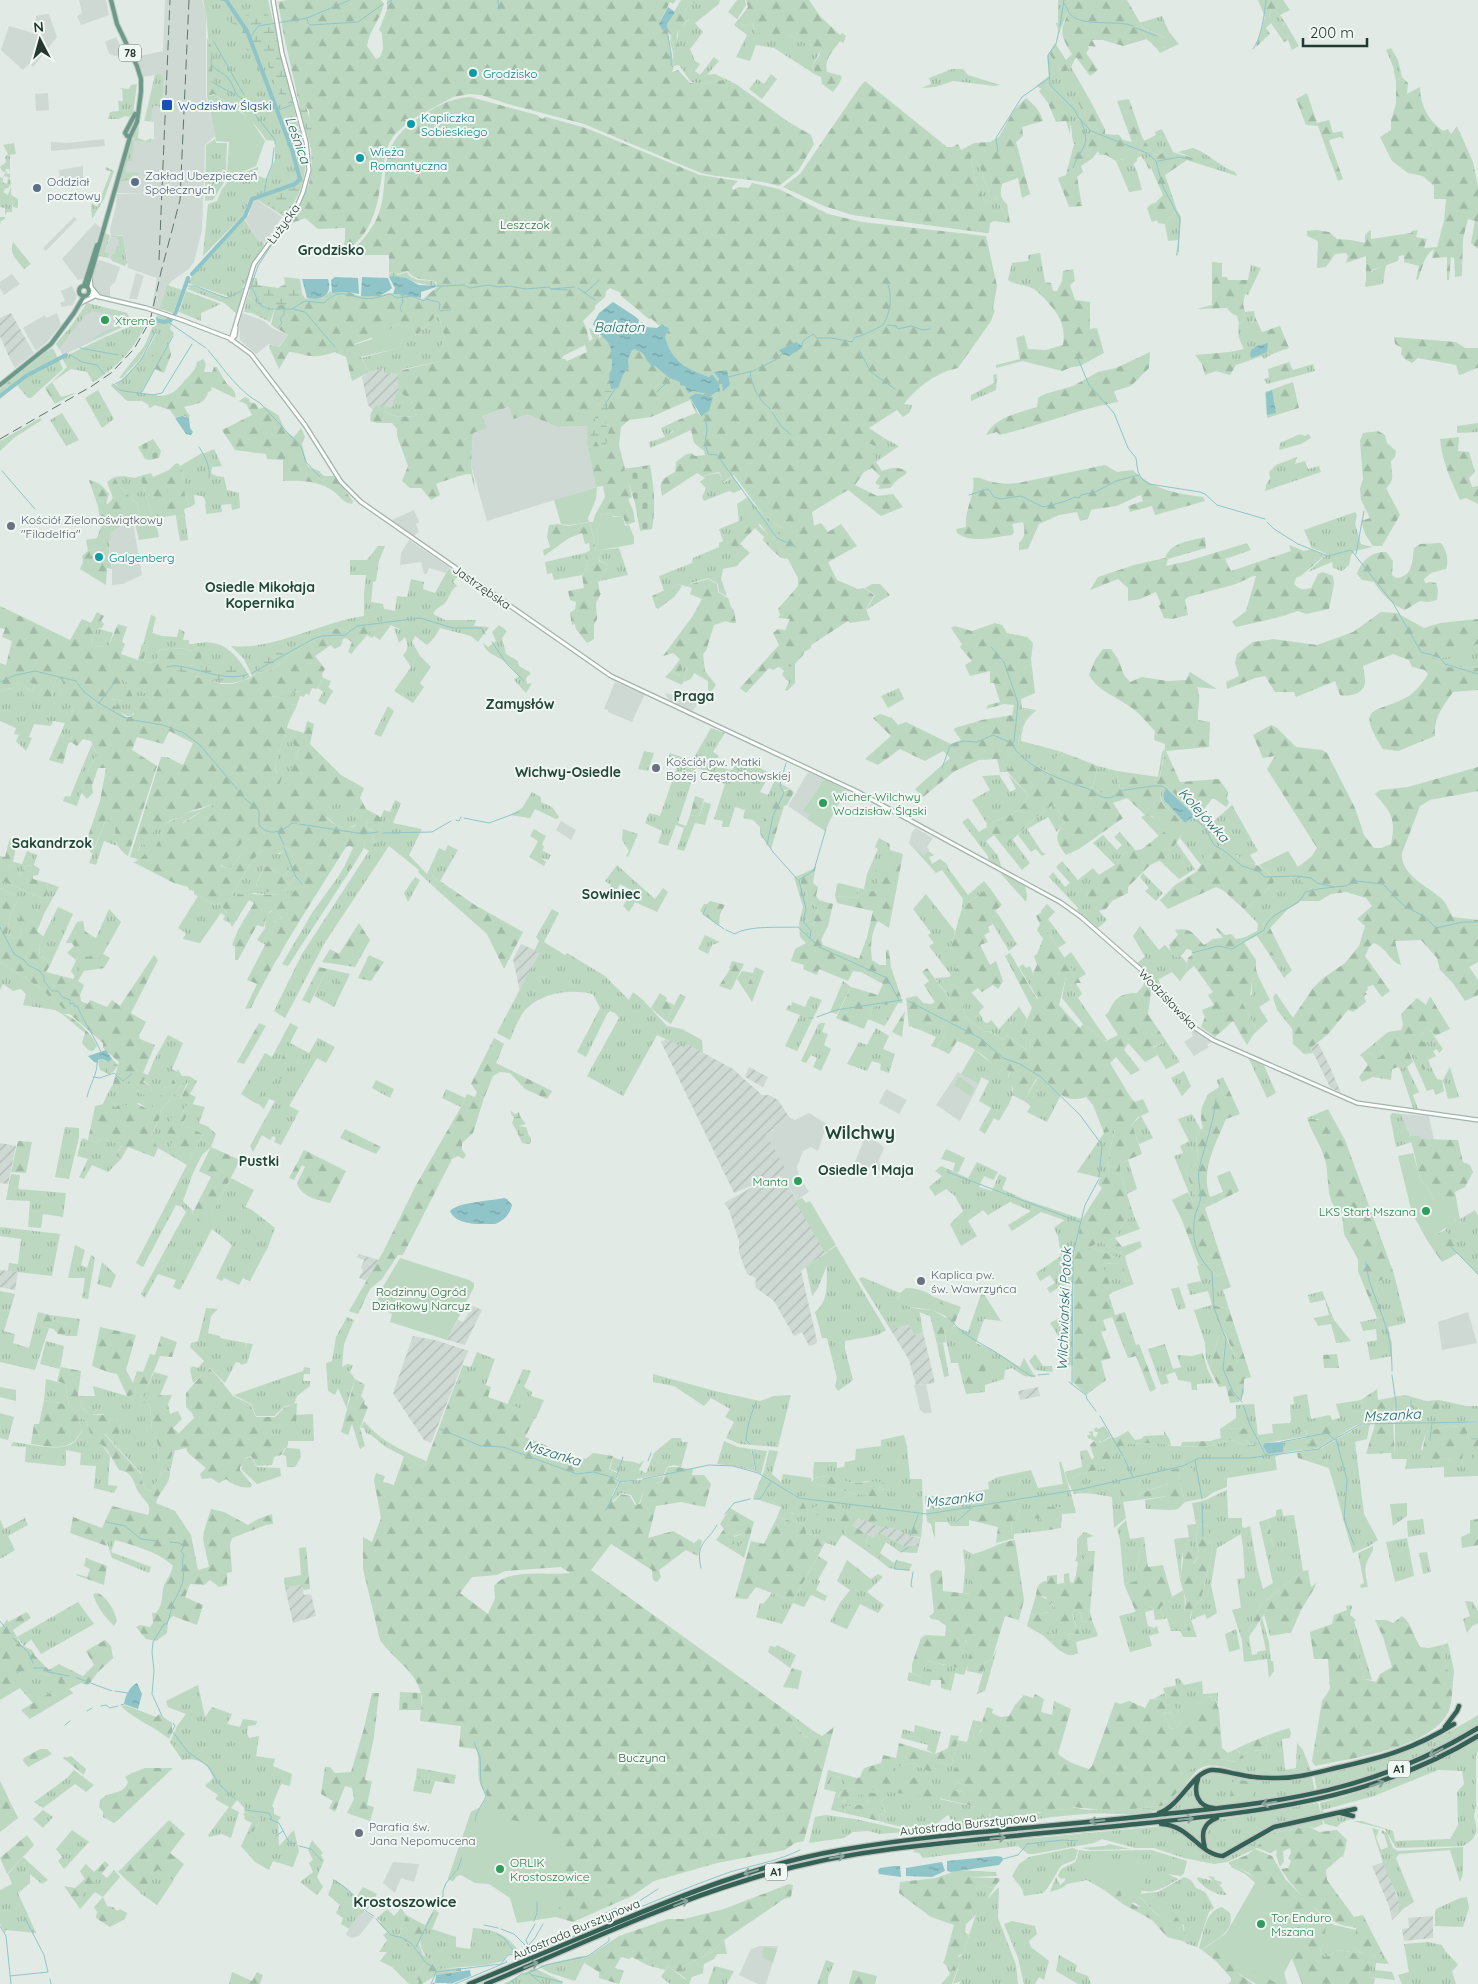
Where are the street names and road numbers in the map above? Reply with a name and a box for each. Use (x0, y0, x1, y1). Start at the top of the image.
road number: 78 (119, 44, 141, 62)
street label: Łużycka (263, 201, 303, 247)
street label: Jastrzębska (450, 562, 514, 612)
street label: Wodzisławska (1135, 966, 1201, 1032)
road number: A1 (1388, 1760, 1410, 1778)
street label: Autostrada Bursztynowa (899, 1809, 1037, 1839)
road number: A1 (765, 1864, 787, 1880)
street label: Autostrada Bursztynowa (510, 1895, 642, 1963)

